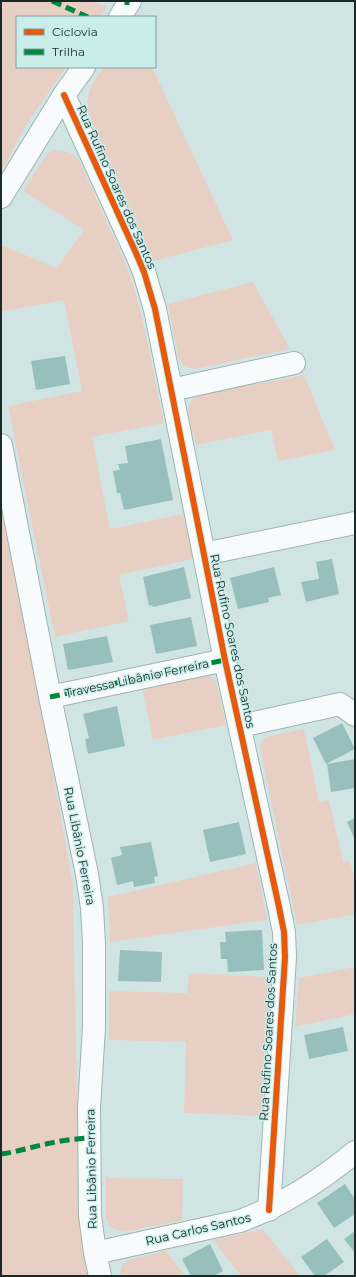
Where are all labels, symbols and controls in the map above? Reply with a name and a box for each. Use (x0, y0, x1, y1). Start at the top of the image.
legend (16, 16, 156, 68)
text: Ciclovia (52, 24, 98, 39)
text: Trilha (52, 44, 85, 59)
street label: Rua Rufino Soares dos Santos (74, 103, 160, 271)
street label: Rua Rufino Soares dos Santos (207, 552, 259, 730)
street label: Travessa Libânio Ferreira (64, 655, 210, 701)
street label: Rua Libânio Ferreira (61, 786, 99, 906)
street label: Rua Rufino Soares dos Santos (256, 943, 280, 1121)
street label: Rua Libânio Ferreira (82, 1109, 100, 1229)
street label: Rua Carlos Santos (144, 1210, 252, 1248)

